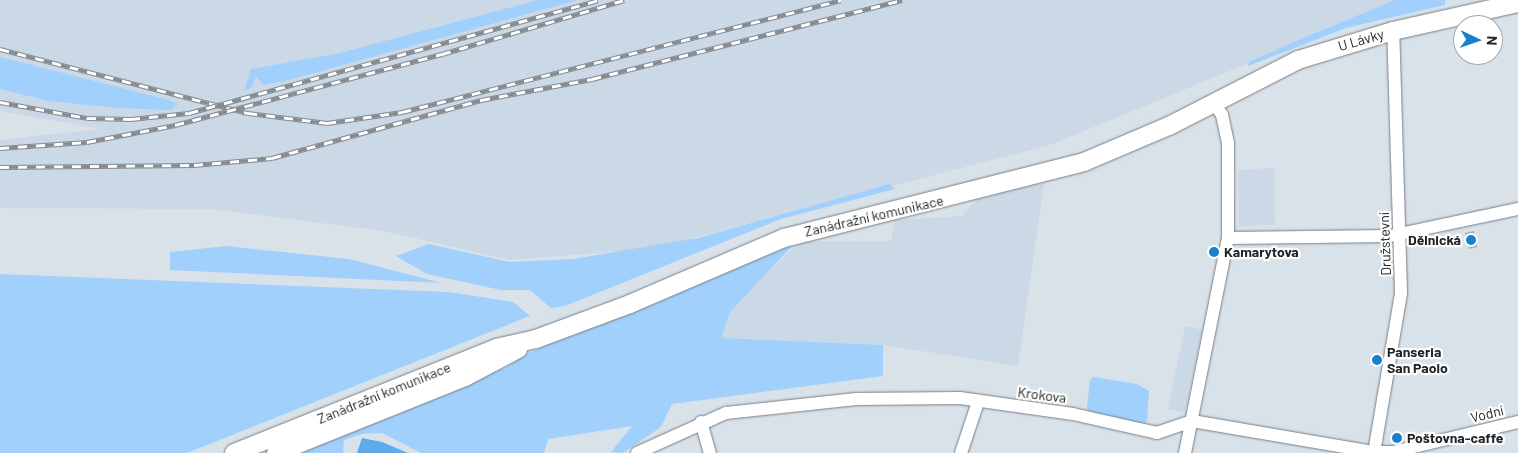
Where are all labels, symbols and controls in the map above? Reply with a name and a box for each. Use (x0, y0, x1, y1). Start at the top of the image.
north arrow (1453, 15, 1503, 65)
street label: U Lávky (1336, 25, 1386, 55)
text: N (1484, 36, 1501, 46)
street label: Zanádražní komunikace (803, 192, 945, 240)
street label: Družstevní (1375, 212, 1395, 276)
place label: Dělnická (1408, 232, 1461, 248)
marker: Dělnická (1465, 234, 1477, 246)
place label: Kamarytova (1224, 244, 1299, 260)
marker: Kamarytova (1208, 246, 1220, 258)
place label: Panseria San Paolo (1387, 344, 1448, 377)
marker: Panseria San Paolo (1371, 354, 1383, 366)
street label: Zanádražní komunikace (315, 359, 453, 427)
street label: Krokova (1017, 384, 1067, 406)
street label: Vodní (1469, 402, 1505, 426)
place label: Poštovna-caffe (1407, 430, 1503, 446)
marker: Poštovna-caffe (1391, 432, 1403, 444)

